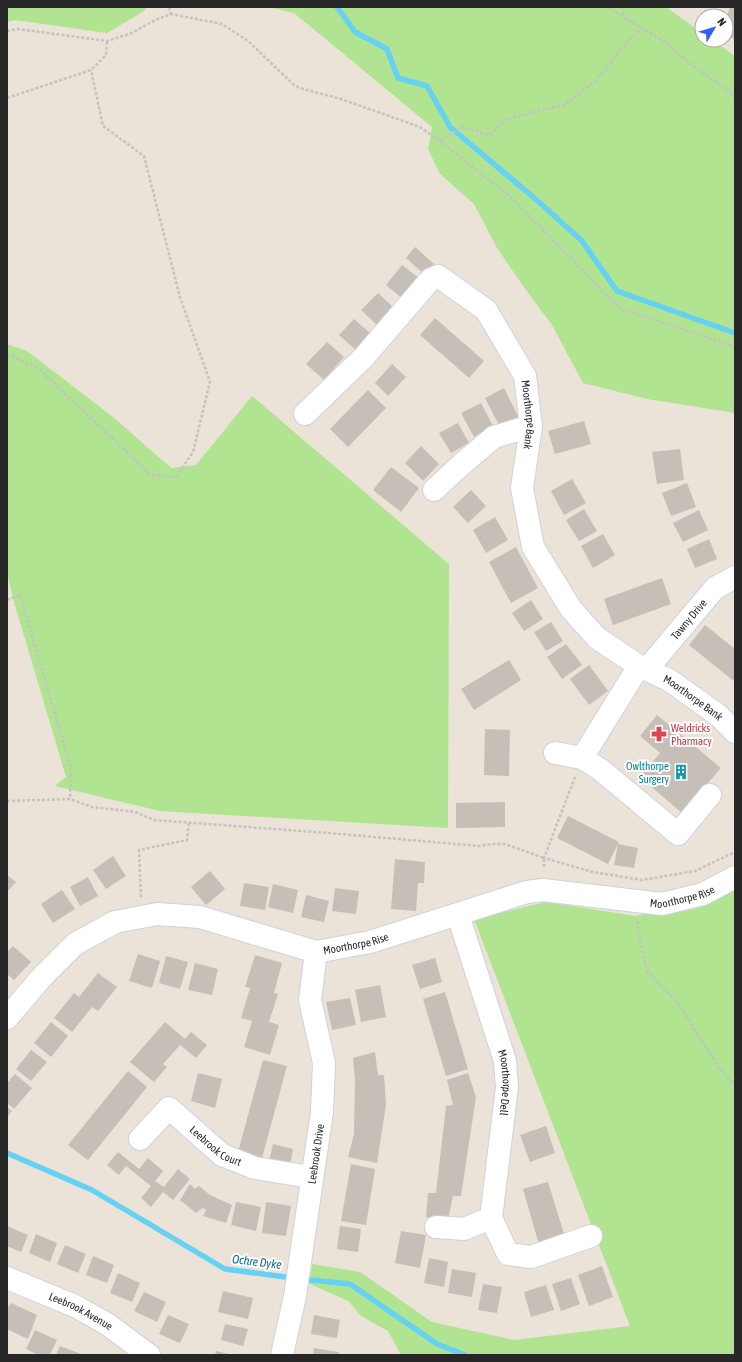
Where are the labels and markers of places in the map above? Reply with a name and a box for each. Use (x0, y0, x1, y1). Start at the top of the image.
place label: Weldricks Pharmacy (671, 722, 712, 747)
pharmacy icon: Weldricks Pharmacy (650, 725, 668, 743)
place label: Owlthorpe Surgery (626, 760, 669, 785)
building icon: Owlthorpe Surgery (672, 763, 690, 781)

